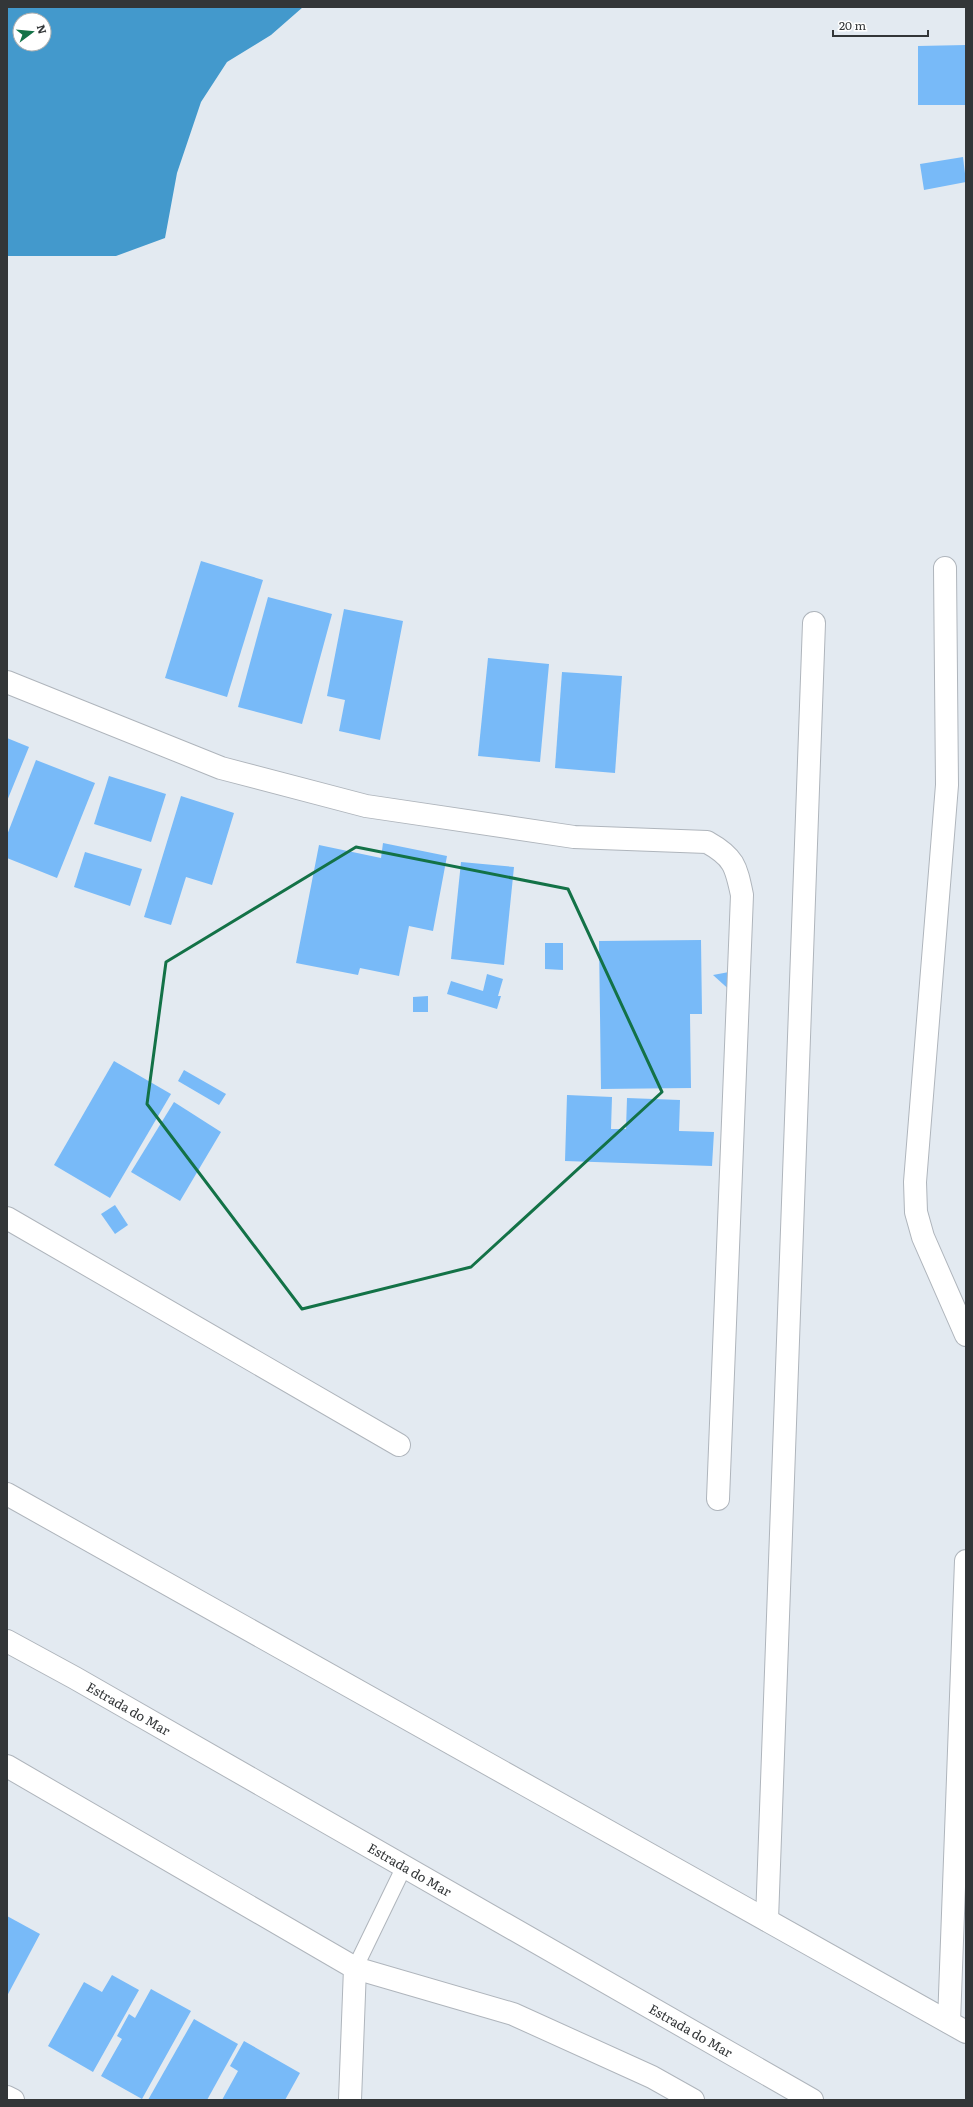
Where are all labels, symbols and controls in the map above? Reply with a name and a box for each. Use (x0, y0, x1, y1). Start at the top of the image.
north arrow (12, 12, 52, 52)
scale bar (833, 12, 928, 38)
text: 20 m (839, 16, 866, 34)
text: N (34, 22, 52, 36)
street label: Estrada do Mar (83, 1677, 175, 1740)
street label: Estrada do Mar (365, 1838, 456, 1901)
street label: Estrada do Mar (646, 1999, 737, 2062)

